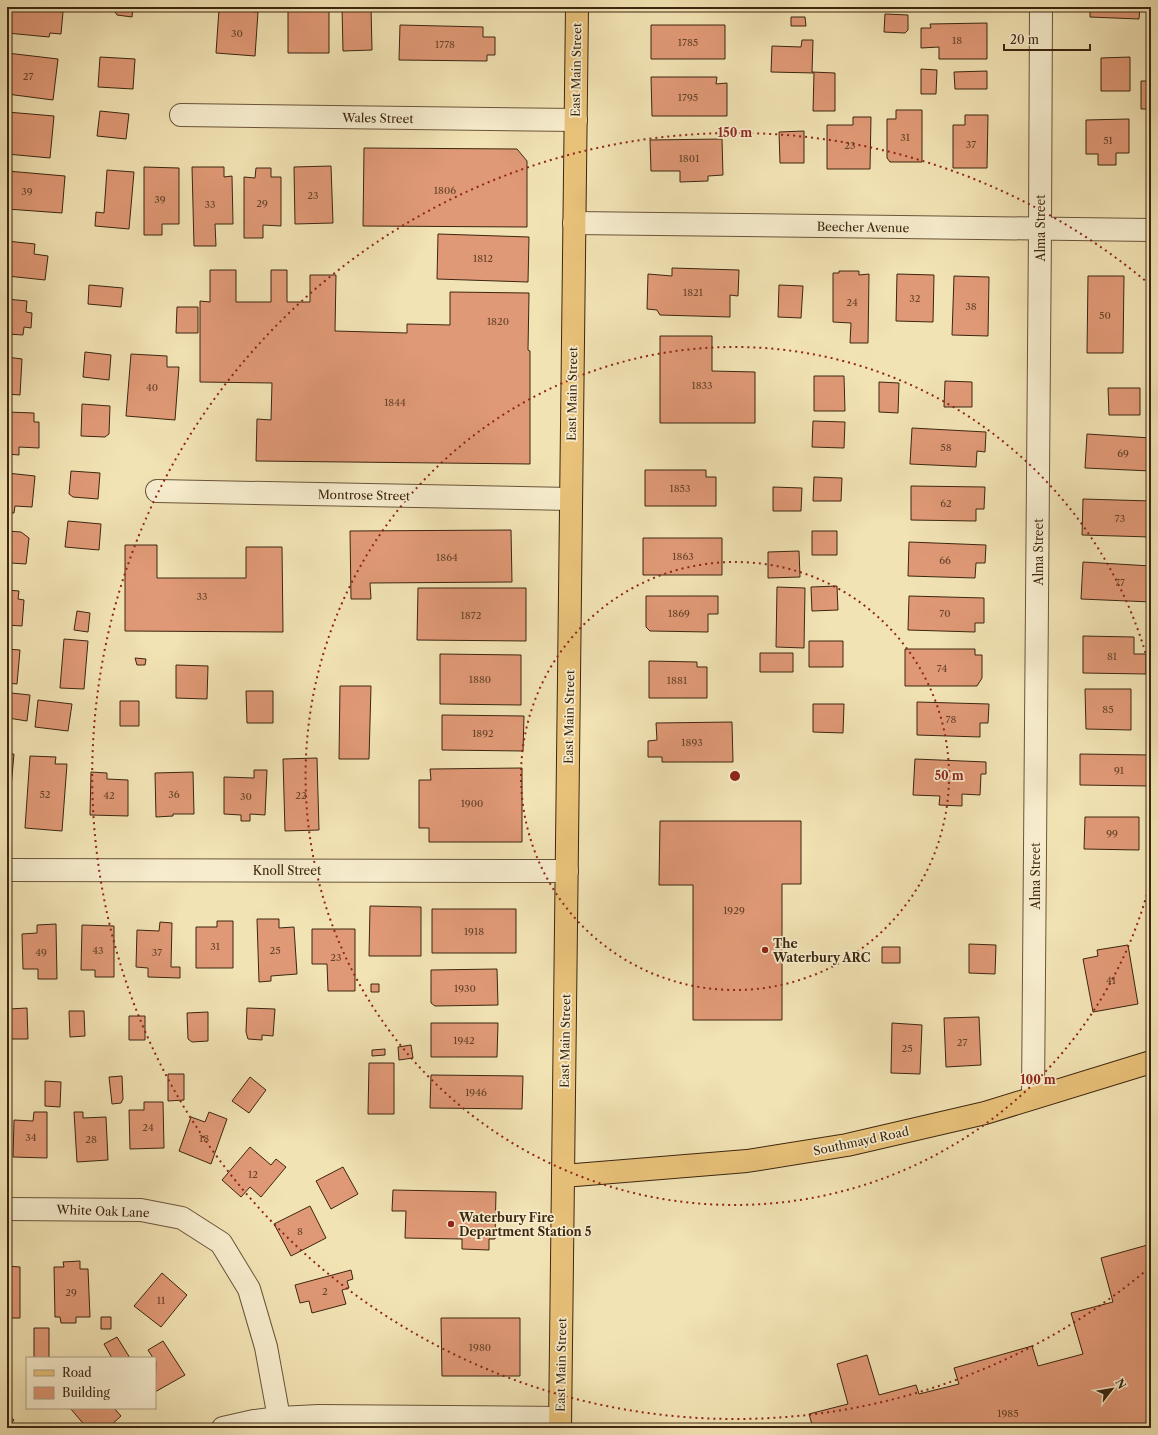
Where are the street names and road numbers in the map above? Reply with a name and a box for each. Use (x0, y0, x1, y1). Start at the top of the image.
street label: East Main Street (568, 22, 584, 117)
street label: Wales Street (341, 110, 414, 126)
street label: Alma Street (1033, 194, 1048, 263)
street label: Beecher Avenue (817, 219, 910, 235)
street label: East Main Street (564, 346, 580, 441)
street label: Montrose Street (318, 487, 411, 503)
street label: Alma Street (1031, 518, 1046, 587)
street label: East Main Street (561, 669, 577, 764)
street label: Alma Street (1028, 842, 1043, 911)
street label: Knoll Street (253, 863, 322, 878)
street label: East Main Street (557, 993, 573, 1088)
street label: Southmayd Road (812, 1123, 911, 1158)
street label: White Oak Lane (55, 1202, 150, 1220)
street label: East Main Street (553, 1317, 569, 1412)

